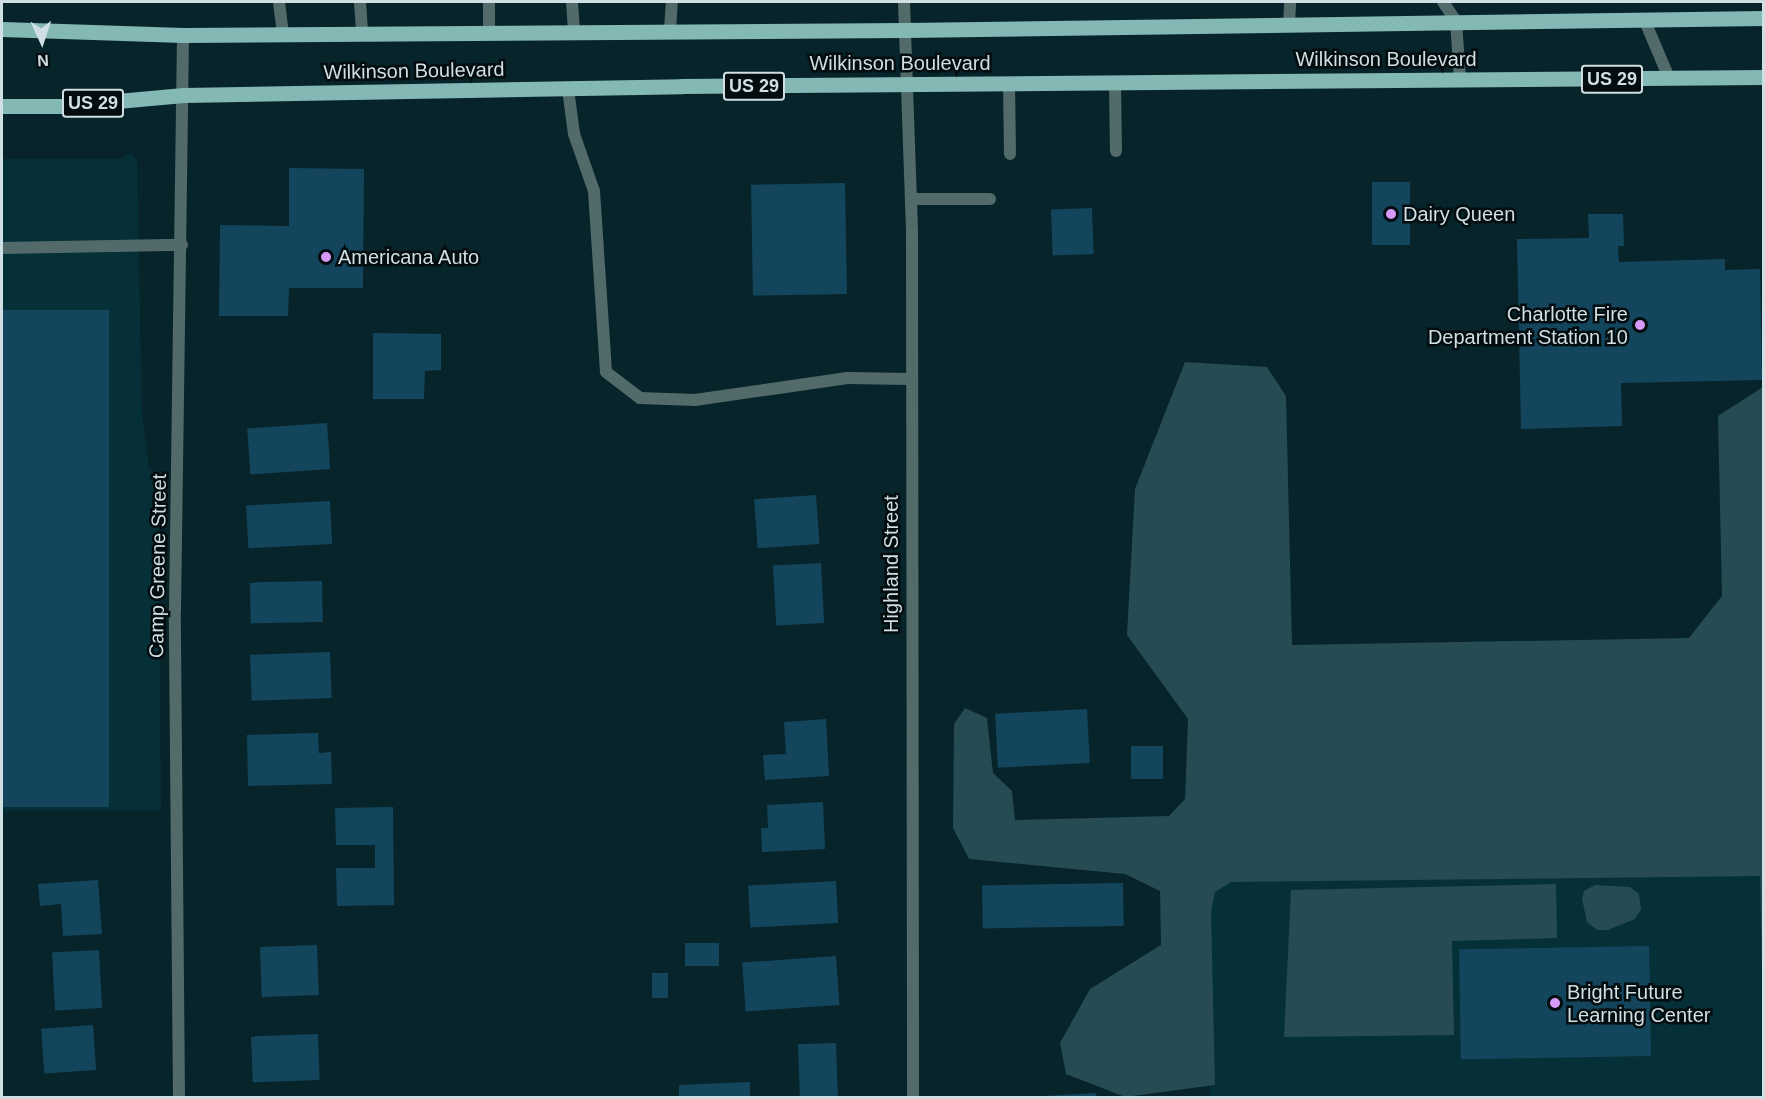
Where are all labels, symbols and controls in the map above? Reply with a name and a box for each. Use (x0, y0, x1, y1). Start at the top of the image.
north arrow (12, 12, 72, 72)
street label: Wilkinson Boulevard (1295, 47, 1477, 71)
street label: Wilkinson Boulevard (809, 51, 991, 75)
text: N (37, 52, 49, 69)
street label: Wilkinson Boulevard (323, 57, 505, 85)
road number: US 29 (1580, 64, 1644, 94)
road number: US 29 (722, 71, 786, 101)
road number: US 29 (62, 88, 124, 118)
place label: Dairy Queen (1403, 202, 1515, 226)
marker: Dairy Queen (1384, 207, 1398, 221)
place label: Americana Auto (338, 245, 480, 269)
marker: Americana Auto (319, 250, 333, 264)
place label: Charlotte Fire Department Station 10 (1428, 302, 1628, 349)
marker: Charlotte Fire Department Station 10 (1633, 318, 1647, 332)
street label: Camp Greene Street (144, 474, 172, 658)
street label: Highland Street (879, 495, 903, 633)
place label: Bright Future Learning Center (1567, 980, 1710, 1027)
marker: Bright Future Learning Center (1548, 996, 1562, 1010)

